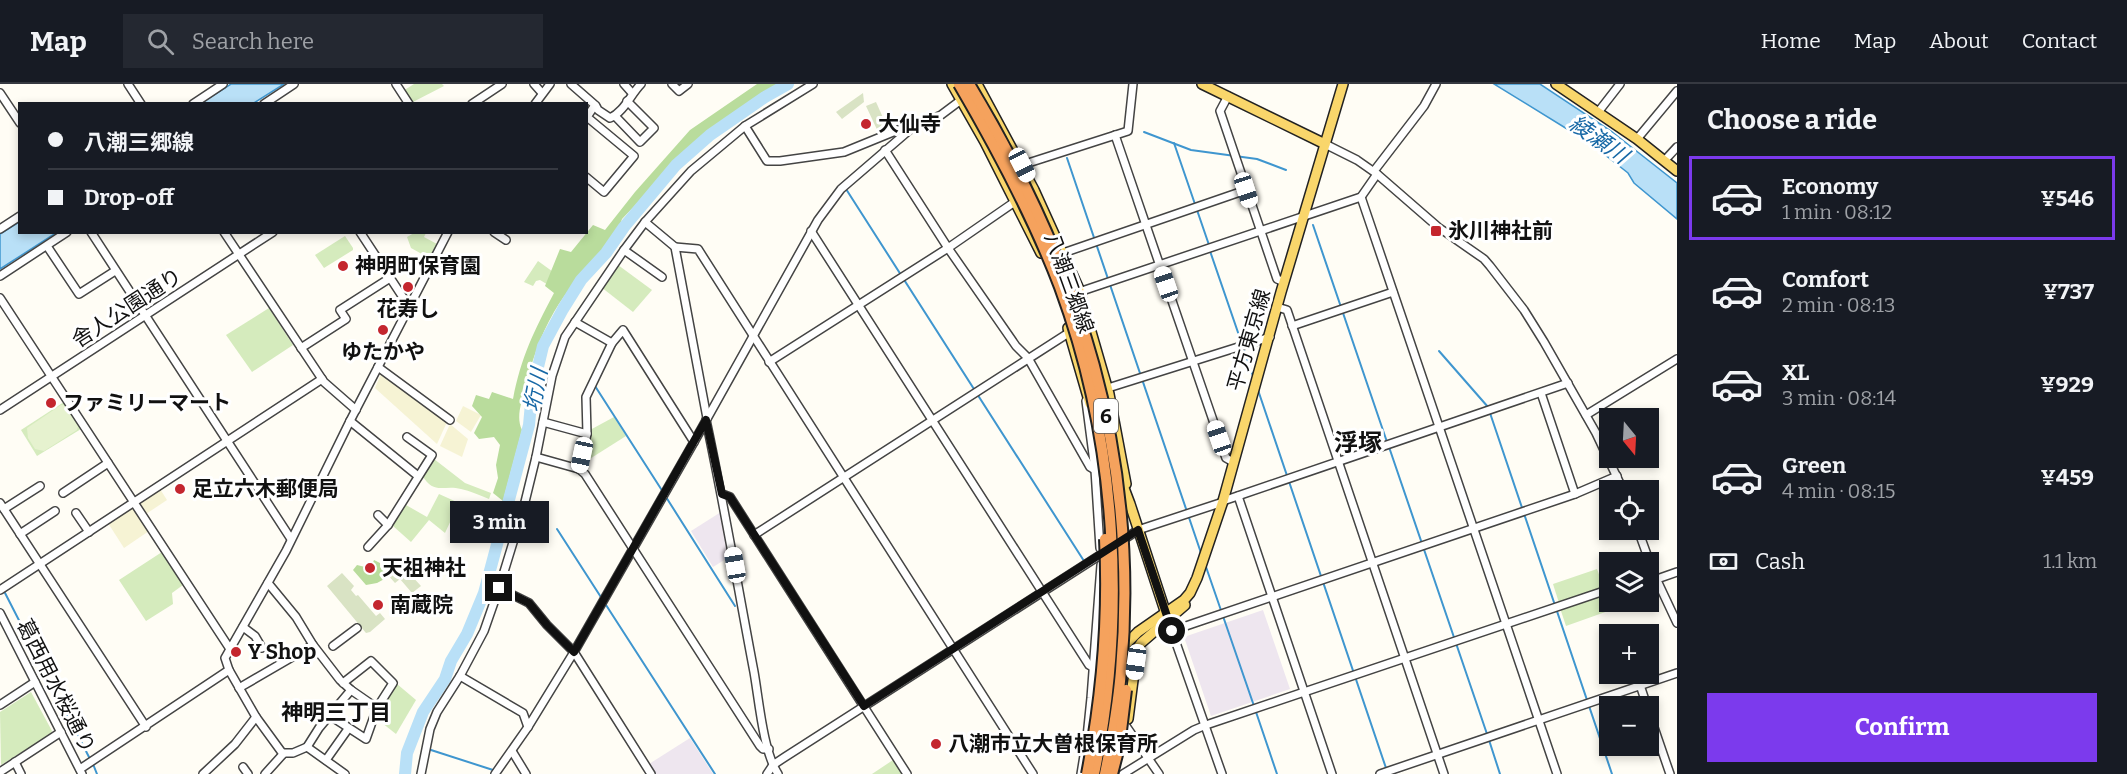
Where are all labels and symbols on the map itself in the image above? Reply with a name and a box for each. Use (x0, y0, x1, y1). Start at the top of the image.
water label: 綾瀬川 (1564, 109, 1635, 171)
place label: 大仙寺 (878, 111, 941, 137)
marker: 大仙寺 (859, 117, 873, 131)
car (1006, 145, 1038, 185)
car (1232, 170, 1260, 210)
place label: 氷川神社前 (1448, 218, 1553, 244)
marker: 氷川神社前 (1429, 224, 1443, 238)
street label: 八潮三郷線 (1039, 229, 1099, 337)
place label: 神明町保育園 (355, 253, 481, 279)
marker: 神明町保育園 (336, 259, 350, 273)
street label: 舎人公園通り (67, 263, 187, 353)
car (1152, 264, 1180, 304)
marker: 花寿し (401, 280, 415, 294)
street label: 平方東京線 (1222, 286, 1276, 394)
place label: 花寿し (377, 296, 440, 322)
marker: ゆたかや (376, 323, 390, 337)
place label: ゆたかや (341, 339, 425, 365)
water label: 垳川 (518, 364, 553, 414)
place label: ファミリーマート (63, 390, 231, 416)
marker: ファミリーマート (44, 396, 58, 410)
road number: 6 (1094, 399, 1118, 433)
north arrow (1599, 408, 1659, 468)
car (1205, 418, 1233, 458)
district label: 浮塚 (1334, 429, 1382, 457)
car (569, 436, 595, 474)
place label: 足立六木郵便局 (192, 476, 339, 502)
marker: 足立六木郵便局 (173, 482, 187, 496)
callout: 3 min (450, 501, 548, 543)
car (723, 546, 747, 584)
place label: 天祖神社 (382, 555, 466, 581)
marker: 天祖神社 (363, 561, 377, 575)
route end (485, 574, 512, 601)
place label: 南蔵院 (390, 592, 453, 618)
marker: 南蔵院 (371, 598, 385, 612)
street label: 葛西用水桜通り (11, 615, 101, 757)
route start (1158, 617, 1185, 644)
place label: Y Shop (248, 639, 316, 665)
car (1125, 643, 1147, 681)
marker: Y Shop (229, 645, 243, 659)
district label: 神明三丁目 (281, 699, 391, 726)
place label: 八潮市立大曽根保育所 (948, 731, 1158, 757)
marker: 八潮市立大曽根保育所 (929, 737, 943, 751)

